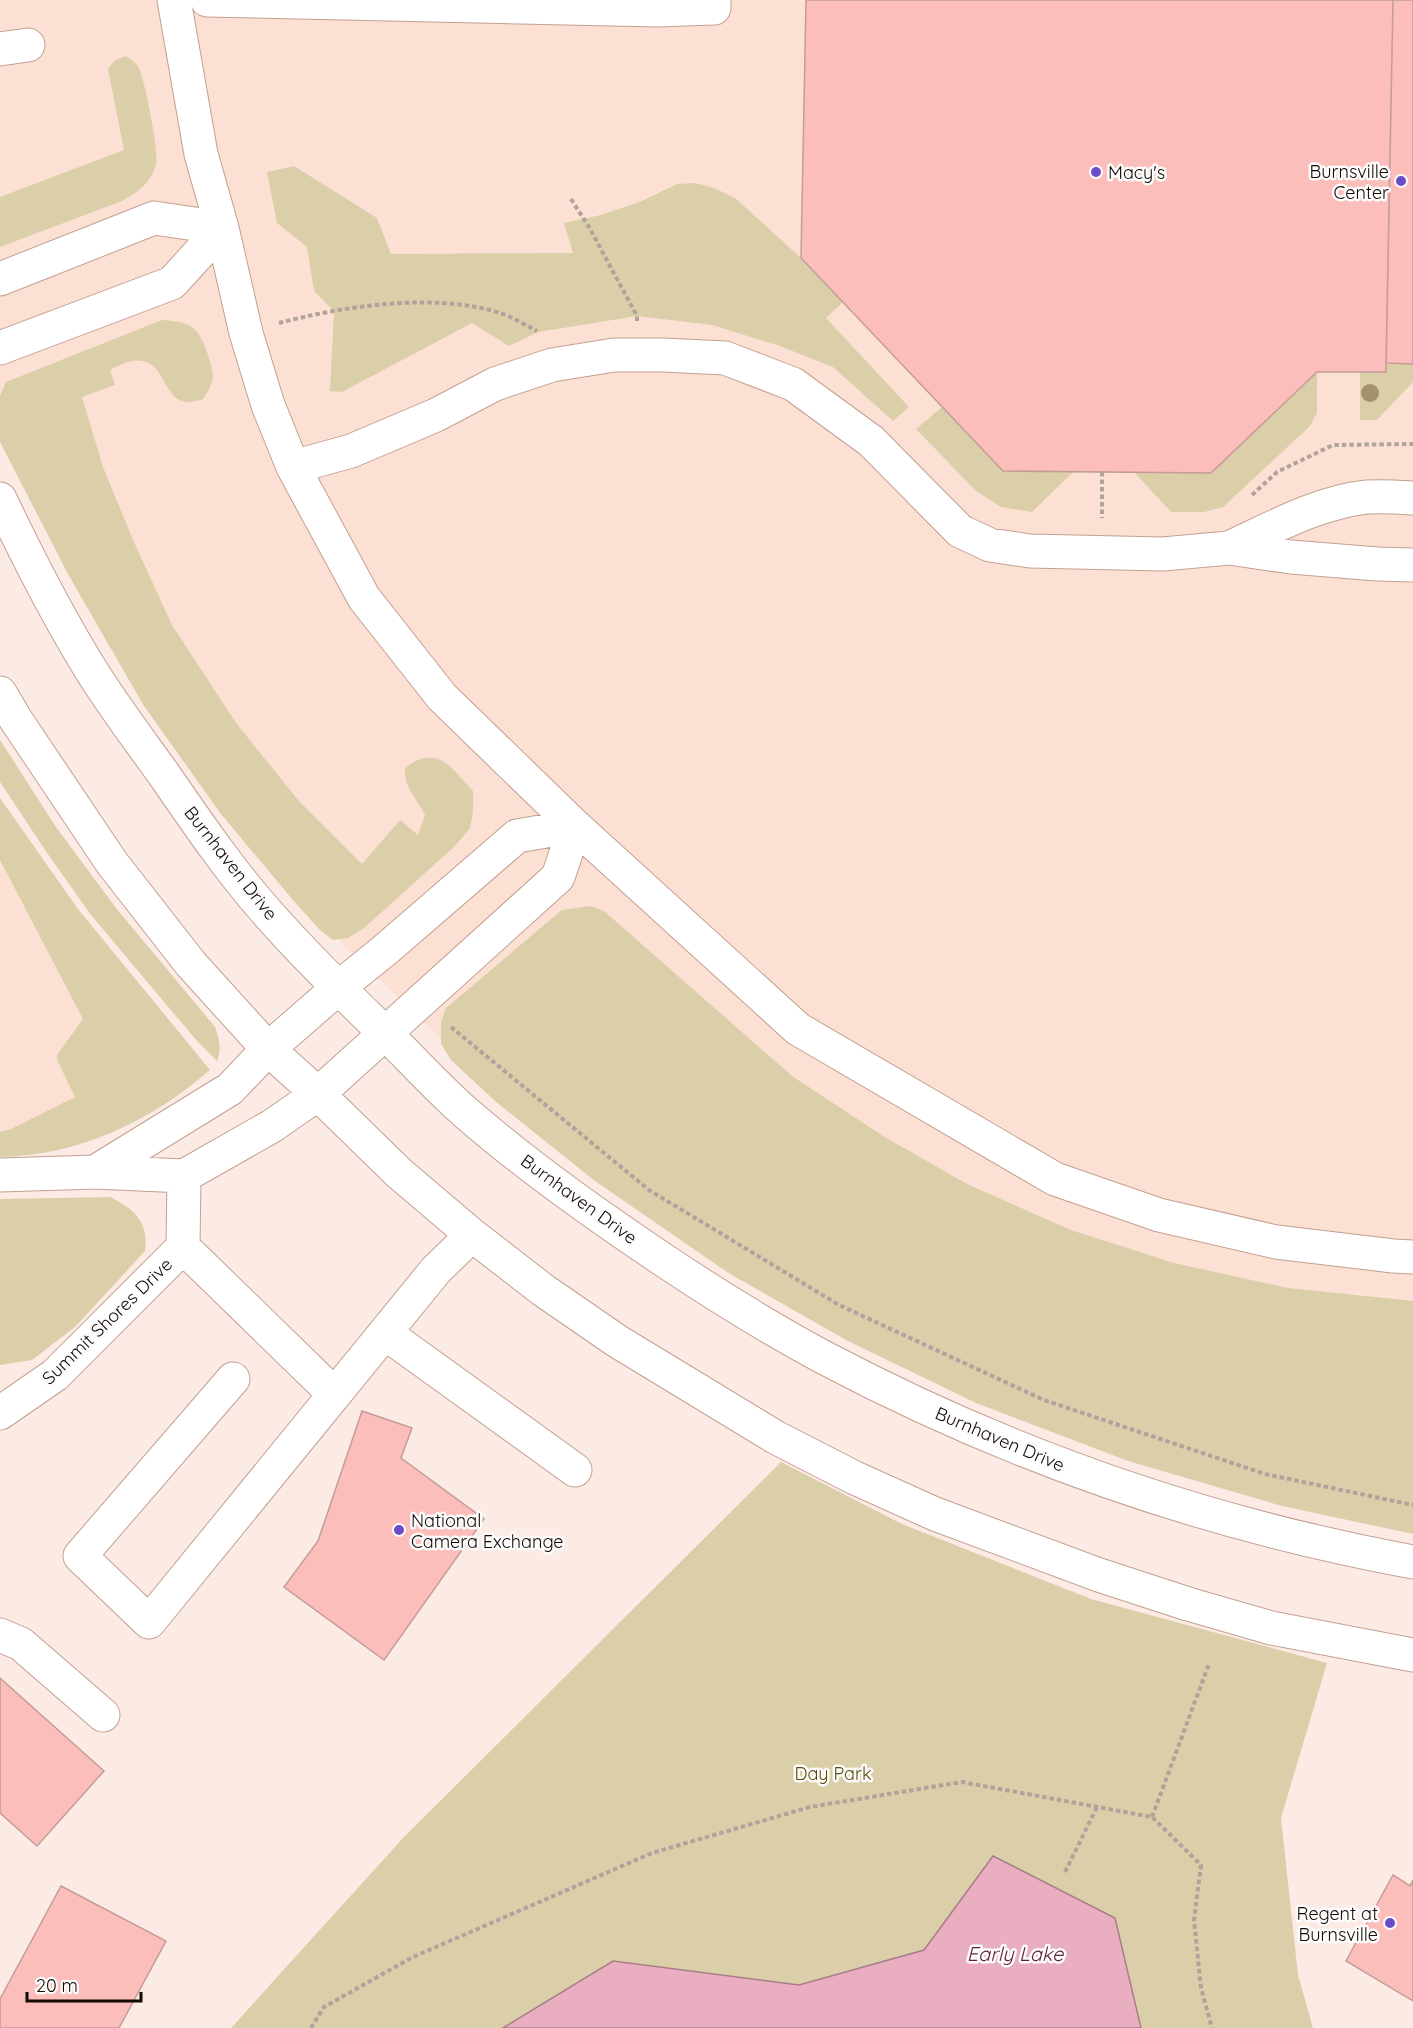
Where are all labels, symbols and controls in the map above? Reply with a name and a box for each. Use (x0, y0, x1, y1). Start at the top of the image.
place label: Burnsville Center (1310, 160, 1389, 204)
place label: Macy's (1108, 161, 1165, 184)
marker: Macy's (1089, 165, 1103, 179)
marker: Burnsville Center (1394, 174, 1408, 188)
street label: Burnhaven Drive (179, 801, 283, 925)
street label: Burnhaven Drive (516, 1149, 642, 1249)
street label: Summit Shores Drive (37, 1253, 177, 1389)
street label: Burnhaven Drive (932, 1401, 1068, 1477)
place label: National Camera Exchange (411, 1509, 563, 1553)
marker: National Camera Exchange (392, 1523, 406, 1537)
park label: Day Park (794, 1762, 872, 1785)
place label: Regent at Burnsville (1296, 1902, 1378, 1946)
marker: Regent at Burnsville (1383, 1916, 1397, 1930)
water label: Early Lake (967, 1941, 1064, 1966)
scale bar (27, 1965, 141, 2003)
text: 20 m (36, 1974, 78, 1997)

